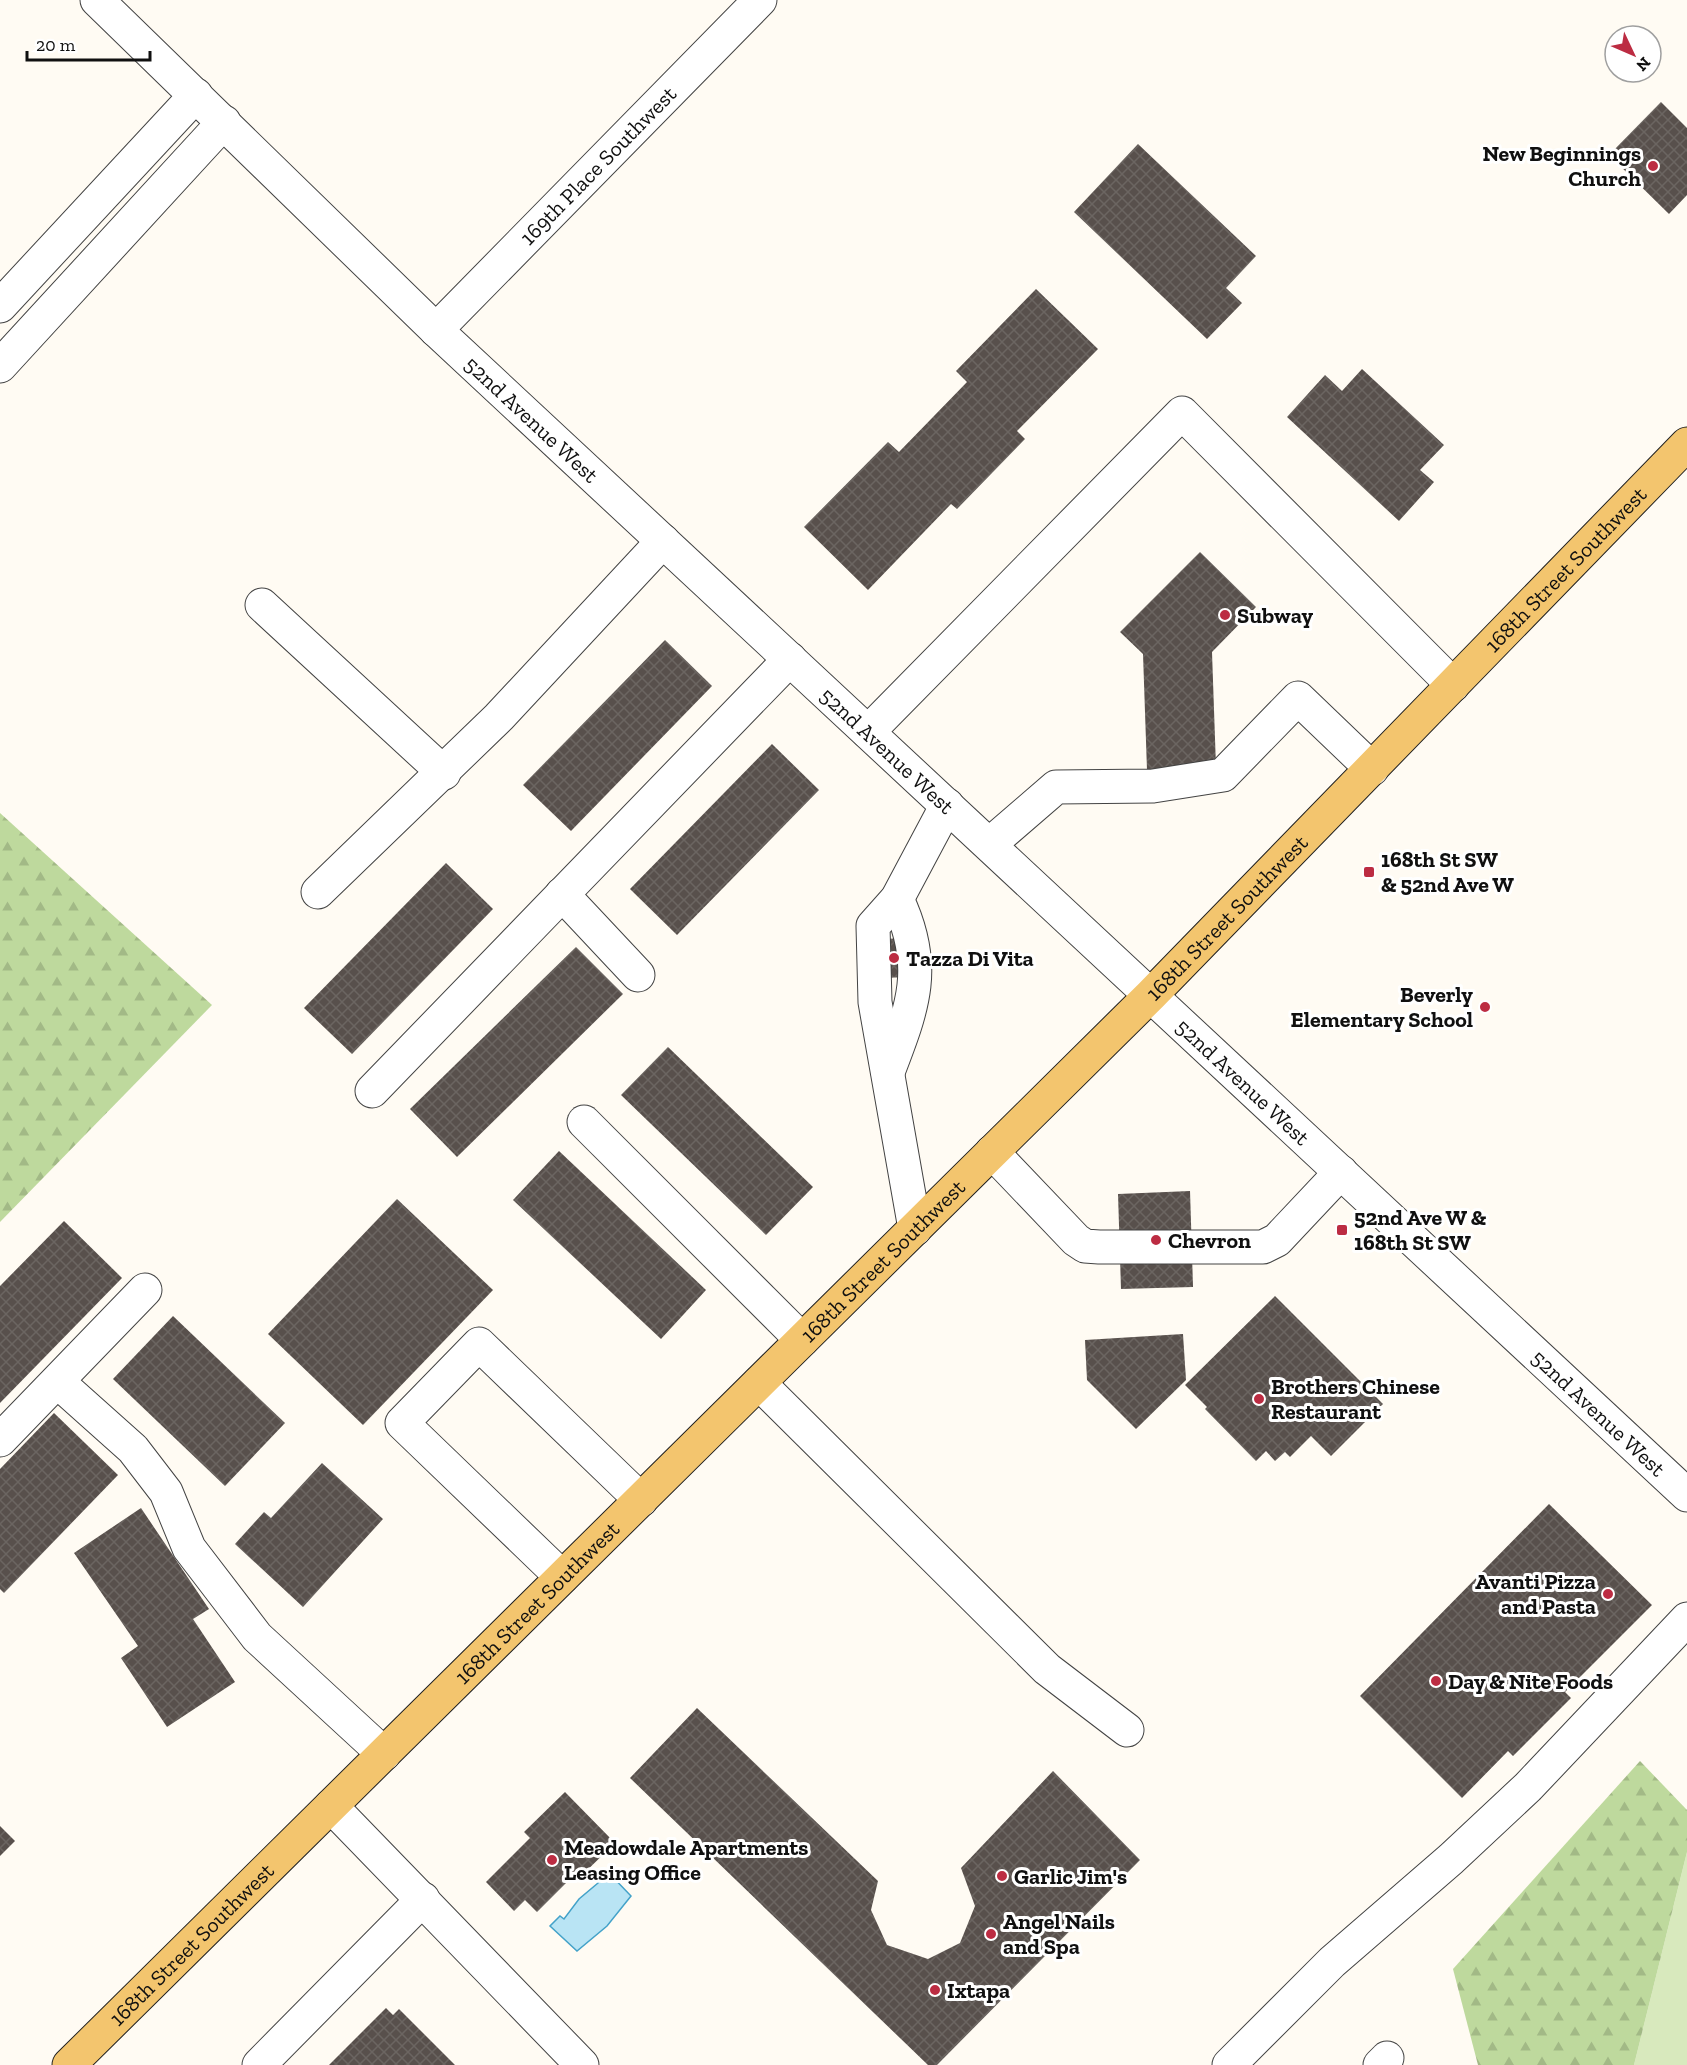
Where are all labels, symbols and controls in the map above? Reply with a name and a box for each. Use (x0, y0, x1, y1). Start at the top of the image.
scale bar (27, 24, 150, 62)
north arrow (1603, 24, 1663, 84)
text: 20 m (36, 34, 76, 56)
text: N (1632, 53, 1654, 75)
street label: 169th Place Southwest (514, 79, 682, 250)
place label: New Beginnings Church (1482, 140, 1641, 192)
marker: New Beginnings Church (1646, 159, 1660, 173)
street label: 52nd Avenue West (459, 350, 605, 489)
street label: 168th Street Southwest (1479, 480, 1653, 657)
place label: Subway (1237, 602, 1313, 629)
marker: Subway (1218, 608, 1232, 622)
street label: 52nd Avenue West (815, 681, 961, 820)
street label: 168th Street Southwest (1140, 828, 1314, 1006)
place label: 168th St SW & 52nd Ave W (1381, 846, 1514, 898)
marker: 168th St SW & 52nd Ave W (1362, 865, 1376, 879)
place label: Tazza Di Vita (906, 945, 1034, 972)
marker: Tazza Di Vita (887, 951, 901, 965)
place label: Beverly Elementary School (1291, 981, 1473, 1033)
marker: Beverly Elementary School (1478, 1000, 1492, 1014)
street label: 52nd Avenue West (1170, 1013, 1316, 1151)
street label: 168th Street Southwest (795, 1173, 971, 1348)
place label: 52nd Ave W & 168th St SW (1354, 1204, 1487, 1256)
marker: 52nd Ave W & 168th St SW (1335, 1223, 1349, 1237)
place label: Chevron (1168, 1227, 1251, 1254)
marker: Chevron (1149, 1233, 1163, 1247)
street label: 52nd Avenue West (1526, 1344, 1672, 1482)
place label: Brothers Chinese Restaurant (1271, 1373, 1440, 1425)
marker: Brothers Chinese Restaurant (1252, 1392, 1266, 1406)
street label: 168th Street Southwest (449, 1515, 625, 1689)
place label: Avanti Pizza and Pasta (1475, 1568, 1596, 1620)
marker: Avanti Pizza and Pasta (1601, 1587, 1615, 1601)
place label: Day & Nite Foods (1448, 1668, 1613, 1695)
marker: Day & Nite Foods (1429, 1674, 1443, 1688)
place label: Meadowdale Apartments Leasing Office (564, 1834, 808, 1886)
marker: Meadowdale Apartments Leasing Office (545, 1853, 559, 1867)
street label: 168th Street Southwest (103, 1856, 280, 2031)
place label: Garlic Jim's (1014, 1863, 1127, 1890)
marker: Garlic Jim's (995, 1869, 1009, 1883)
place label: Angel Nails and Spa (1003, 1908, 1115, 1960)
marker: Angel Nails and Spa (984, 1927, 998, 1941)
place label: Ixtapa (947, 1977, 1010, 2004)
marker: Ixtapa (928, 1983, 942, 1997)

